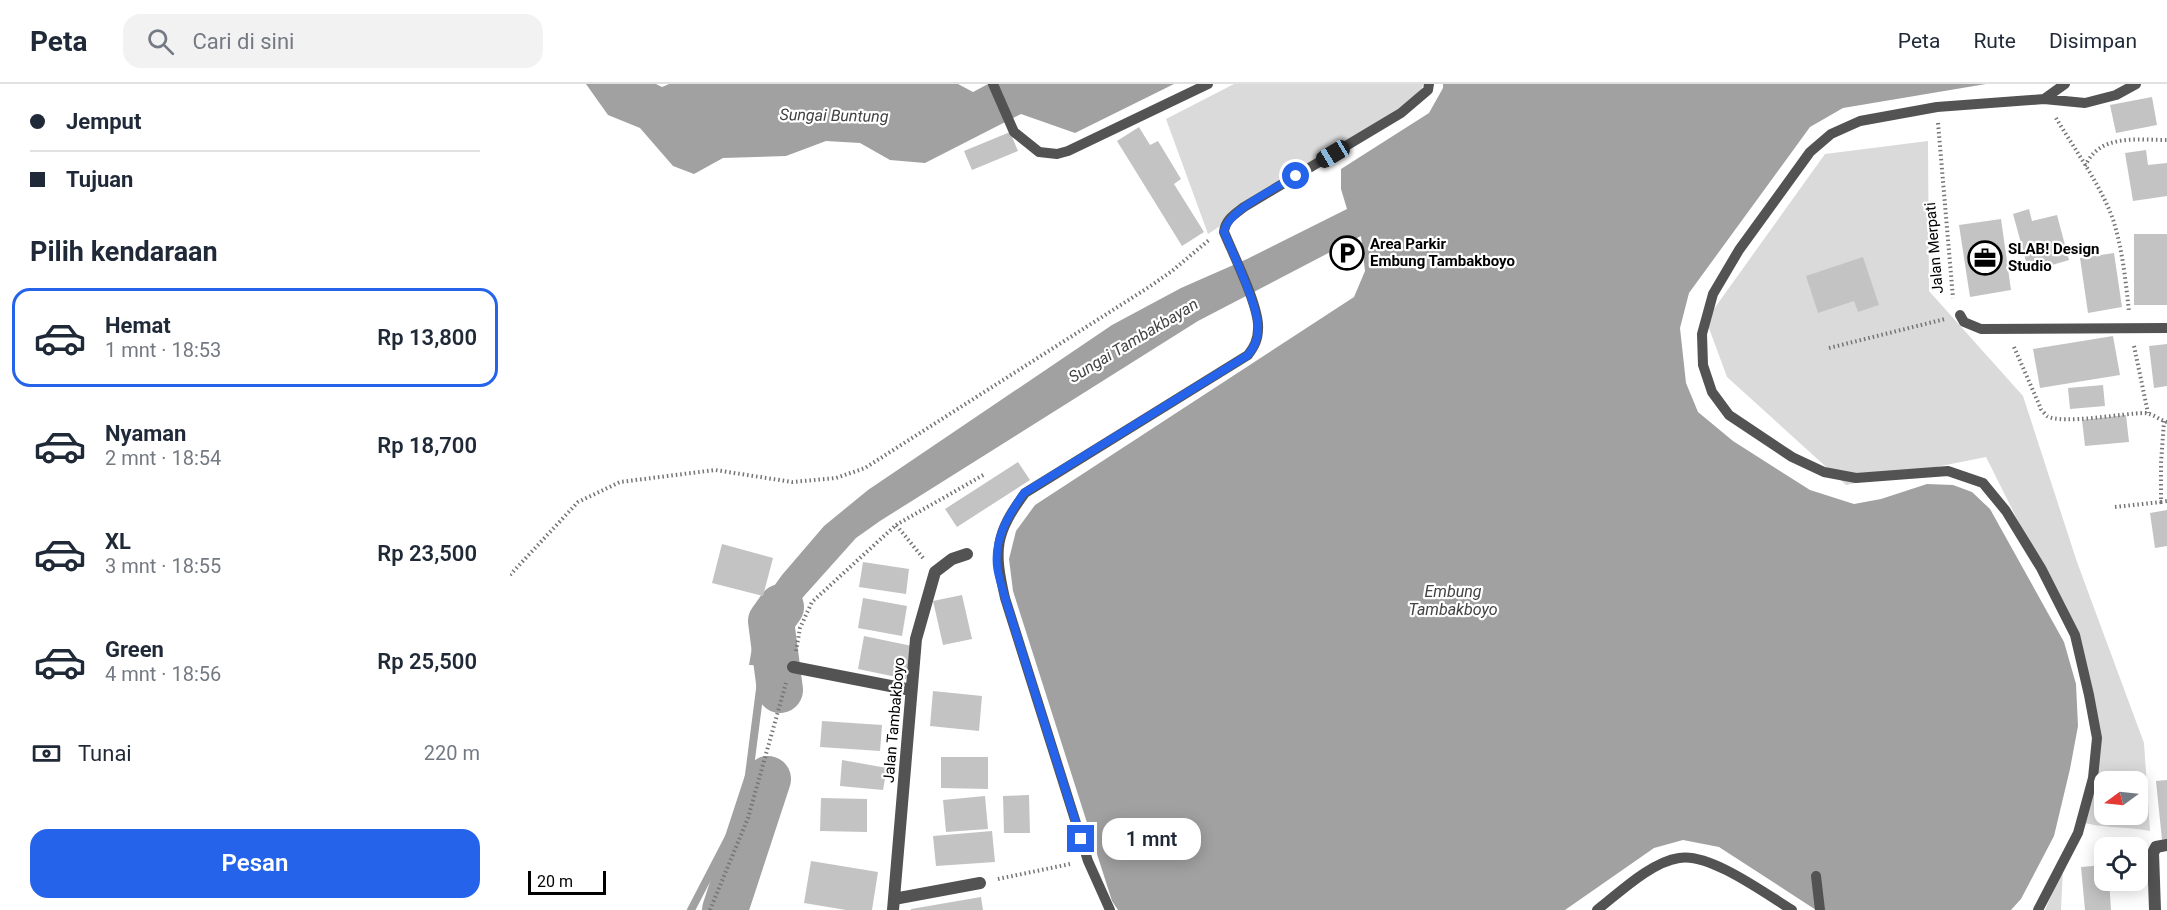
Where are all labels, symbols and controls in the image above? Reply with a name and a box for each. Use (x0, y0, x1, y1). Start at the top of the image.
search box (123, 14, 543, 68)
text: Peta (30, 25, 87, 58)
icon: search (144, 25, 177, 58)
text: Cari di sini (192, 29, 294, 54)
text: Peta (1898, 29, 1940, 53)
text: Rute (1973, 29, 2016, 53)
text: Disimpan (2049, 29, 2137, 53)
water label: Sungai Buntung (779, 105, 889, 126)
text: Jemput (66, 109, 141, 134)
car (1313, 137, 1353, 171)
route start (1282, 162, 1309, 189)
text: Tujuan (66, 167, 133, 192)
street label: Jalan Merpati (1921, 202, 1947, 294)
parking icon: Area Parkir Embung Tambakboyo (1329, 235, 1365, 271)
place label: Area Parkir Embung Tambakboyo (1370, 235, 1515, 270)
text: Pilih kendaraan (30, 236, 218, 268)
office icon: SLAB! Design Studio (1967, 240, 2003, 276)
place label: SLAB! Design Studio (2008, 240, 2099, 275)
water label: Sungai Tambakbayan (1065, 294, 1201, 387)
icon: car (33, 311, 87, 365)
text: Hemat (105, 313, 171, 338)
text: Rp 13,800 (377, 325, 477, 350)
text: 1 mnt · 18:53 (105, 338, 221, 362)
icon: car (33, 419, 87, 473)
text: Nyaman (105, 421, 186, 446)
text: Rp 18,700 (377, 433, 477, 458)
text: 2 mnt · 18:54 (105, 446, 221, 470)
icon: car (33, 527, 87, 581)
text: XL (105, 529, 131, 554)
text: Rp 23,500 (377, 541, 477, 566)
text: 3 mnt · 18:55 (105, 554, 221, 578)
water label: Embung Tambakboyo (1409, 582, 1498, 619)
icon: car (33, 635, 87, 689)
text: Green (105, 637, 164, 662)
text: Rp 25,500 (377, 649, 477, 674)
street label: Jalan Tambakboyo (880, 656, 908, 784)
text: 4 mnt · 18:56 (105, 662, 221, 686)
icon: cash (30, 737, 63, 770)
text: Tunai (78, 741, 132, 766)
text: 220 m (424, 741, 480, 765)
north arrow (2094, 771, 2148, 825)
map controls (2094, 771, 2148, 891)
callout: 1 mnt (1102, 818, 1201, 860)
route end (1067, 825, 1094, 852)
text: 1 mnt (1126, 827, 1177, 851)
button: Pesan (30, 829, 480, 898)
button: locate (2094, 837, 2148, 891)
scale bar (528, 868, 606, 896)
text: 20 m (537, 872, 573, 891)

